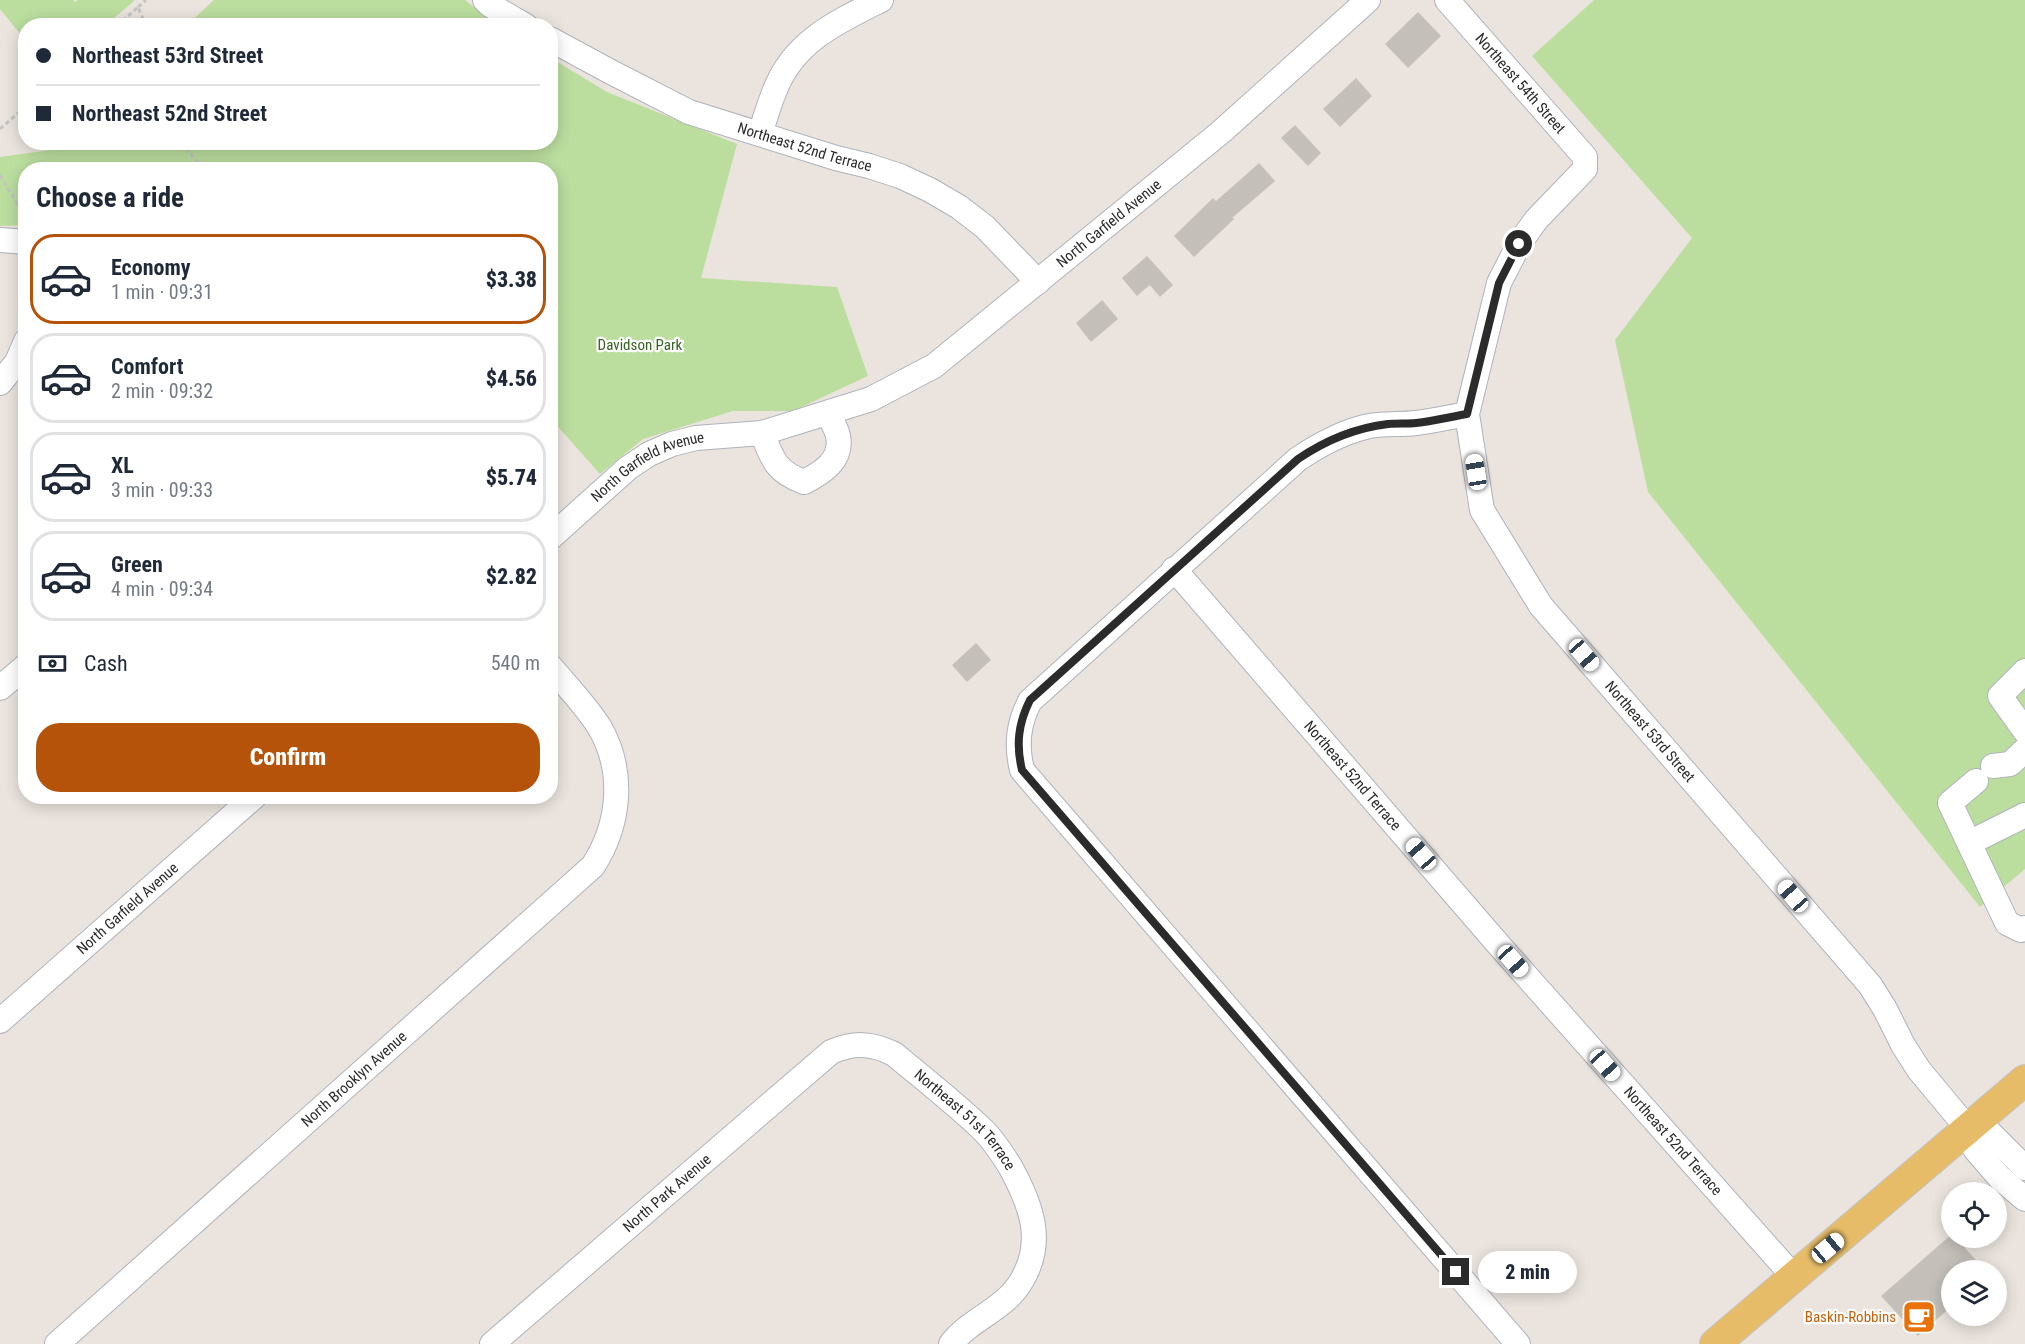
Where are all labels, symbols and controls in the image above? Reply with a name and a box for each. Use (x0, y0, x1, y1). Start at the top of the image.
street label: Northeast 54th Street (1471, 30, 1569, 137)
text: Northeast 53rd Street (72, 43, 263, 68)
text: Northeast 52nd Street (72, 101, 267, 126)
street label: Northeast 52nd Terrace (735, 119, 874, 175)
street label: North Garfield Avenue (1053, 176, 1165, 271)
text: Choose a ride (36, 182, 184, 214)
route start (1505, 230, 1532, 257)
icon: car (39, 252, 93, 306)
text: Economy (111, 255, 191, 280)
text: $3.38 (486, 267, 537, 292)
text: 1 min · 09:31 (111, 280, 213, 304)
park label: Davidson Park (598, 336, 683, 354)
icon: car (39, 351, 93, 405)
text: Comfort (111, 354, 184, 379)
text: $4.56 (486, 366, 537, 391)
text: 2 min · 09:32 (111, 379, 213, 403)
street label: North Garfield Avenue (587, 428, 705, 506)
icon: car (39, 450, 93, 504)
text: XL (111, 453, 134, 478)
car (1464, 453, 1488, 491)
text: $5.74 (486, 465, 537, 490)
text: 3 min · 09:33 (111, 478, 213, 502)
icon: car (39, 549, 93, 603)
text: Green (111, 552, 163, 577)
text: $2.82 (486, 564, 537, 589)
text: 4 min · 09:34 (111, 577, 213, 601)
car (1565, 636, 1603, 674)
icon: cash (36, 647, 69, 680)
text: Cash (84, 651, 128, 676)
text: 540 m (491, 651, 540, 675)
street label: Northeast 53rd Street (1601, 677, 1699, 786)
street label: Northeast 52nd Terrace (1300, 717, 1405, 834)
button: Confirm (36, 723, 540, 792)
car (1402, 835, 1440, 873)
street label: North Garfield Avenue (73, 859, 182, 958)
car (1774, 877, 1812, 915)
car (1494, 942, 1532, 980)
street label: North Brooklyn Avenue (298, 1027, 410, 1131)
car (1586, 1046, 1624, 1084)
street label: Northeast 51st Terrace (911, 1066, 1019, 1173)
street label: Northeast 52nd Terrace (1620, 1083, 1726, 1199)
street label: North Park Avenue (619, 1150, 715, 1236)
map controls (1941, 1182, 2007, 1326)
button: locate (1941, 1182, 2007, 1248)
car (1808, 1230, 1848, 1266)
callout: 2 min (1477, 1251, 1576, 1293)
route end (1442, 1258, 1469, 1285)
text: 2 min (1505, 1260, 1550, 1284)
button: layers (1941, 1260, 2007, 1326)
cafe icon: Baskin-Robbins (1901, 1299, 1937, 1335)
place label: Baskin-Robbins (1805, 1308, 1896, 1326)

